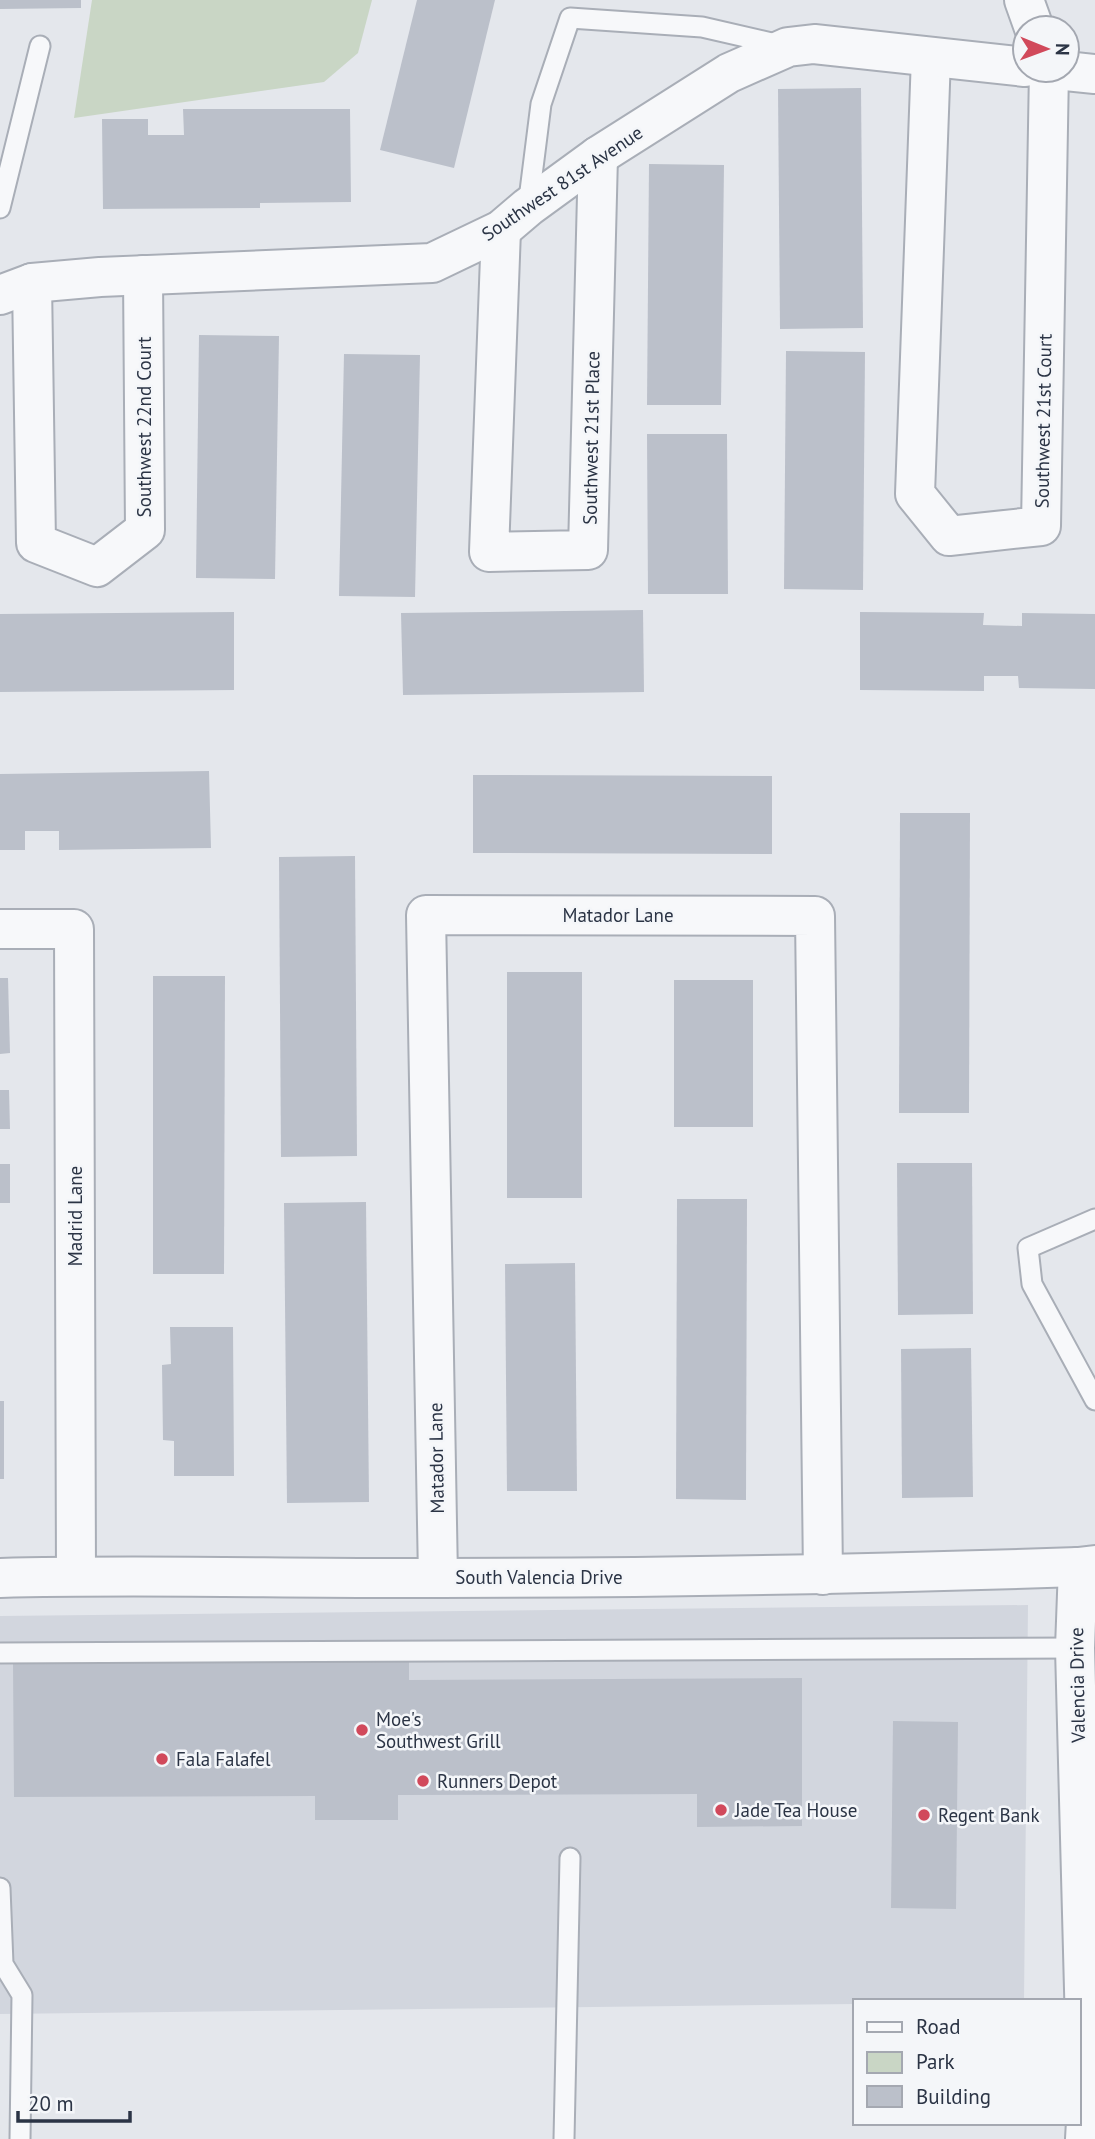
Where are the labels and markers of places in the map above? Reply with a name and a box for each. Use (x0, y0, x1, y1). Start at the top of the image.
place label: Moe's Southwest Grill (376, 1707, 501, 1753)
marker: Moe's Southwest Grill (354, 1722, 370, 1738)
place label: Fala Falafel (176, 1747, 271, 1771)
marker: Fala Falafel (154, 1751, 170, 1767)
place label: Runners Depot (437, 1769, 558, 1793)
marker: Runners Depot (415, 1773, 431, 1789)
place label: Jade Tea House (734, 1798, 857, 1822)
marker: Jade Tea House (713, 1802, 729, 1818)
place label: Regent Bank (938, 1803, 1040, 1827)
marker: Regent Bank (916, 1807, 932, 1823)

